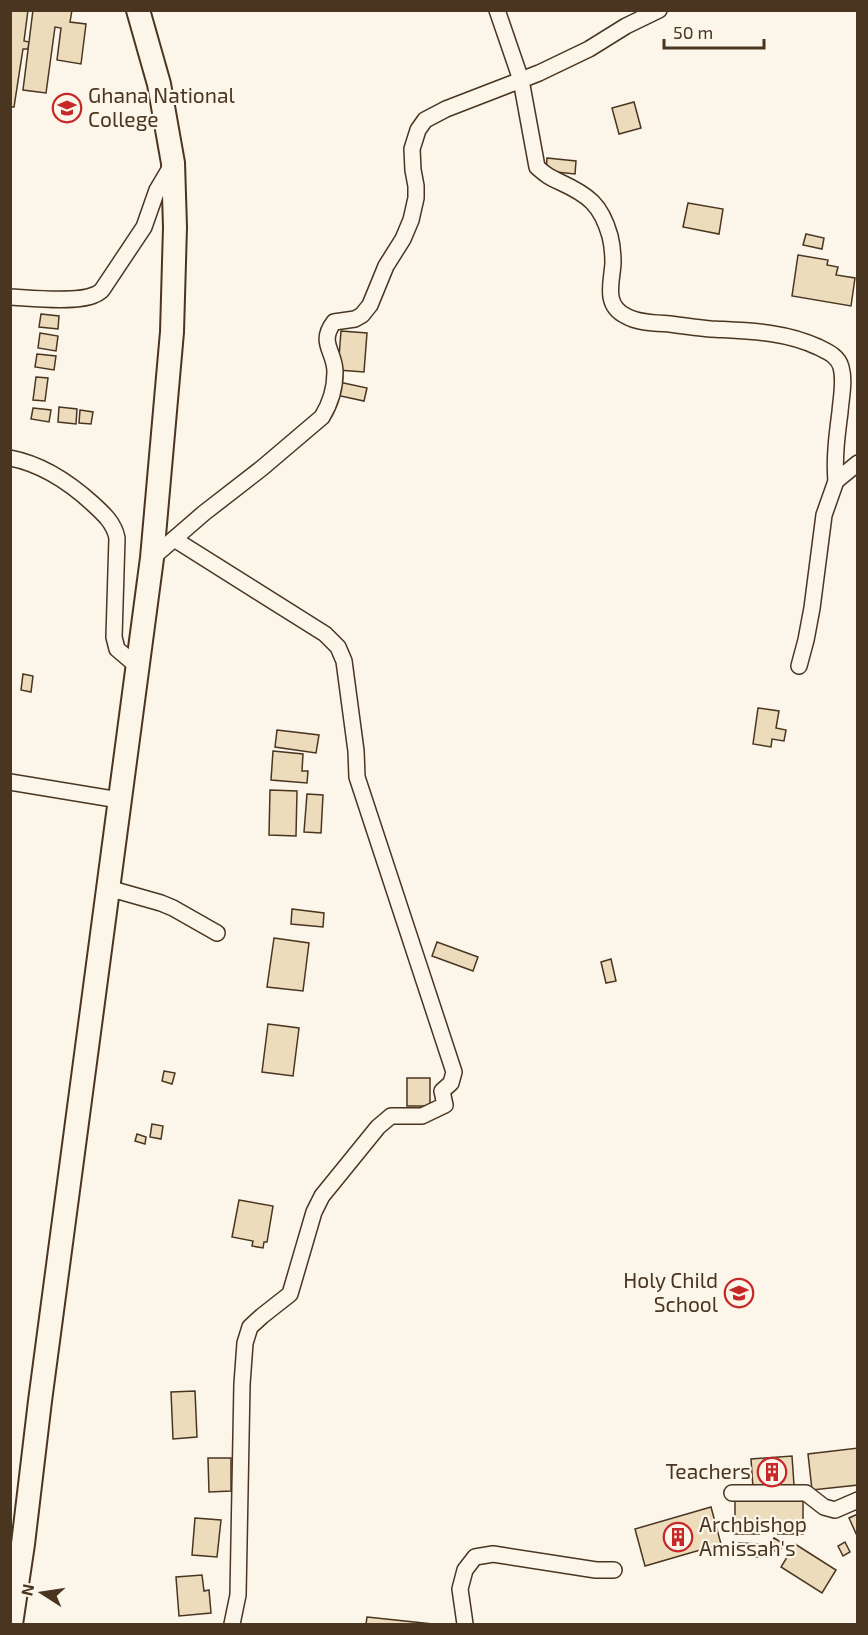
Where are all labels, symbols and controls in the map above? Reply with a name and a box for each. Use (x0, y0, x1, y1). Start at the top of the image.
scale bar (664, 12, 764, 50)
text: 50 m (673, 21, 713, 43)
place label: Ghana National College (88, 82, 236, 131)
school or university icon: Ghana National College (51, 92, 83, 124)
place label: Holy Child School (623, 1267, 719, 1316)
school or university icon: Holy Child School (723, 1277, 755, 1309)
building icon: Teachers (756, 1456, 788, 1488)
place label: Teachers (666, 1458, 751, 1483)
place label: Archbishop Amissah's (699, 1511, 807, 1560)
building icon: Archbishop Amissah's (662, 1521, 694, 1553)
north arrow (12, 1563, 72, 1623)
text: N (16, 1582, 37, 1597)

